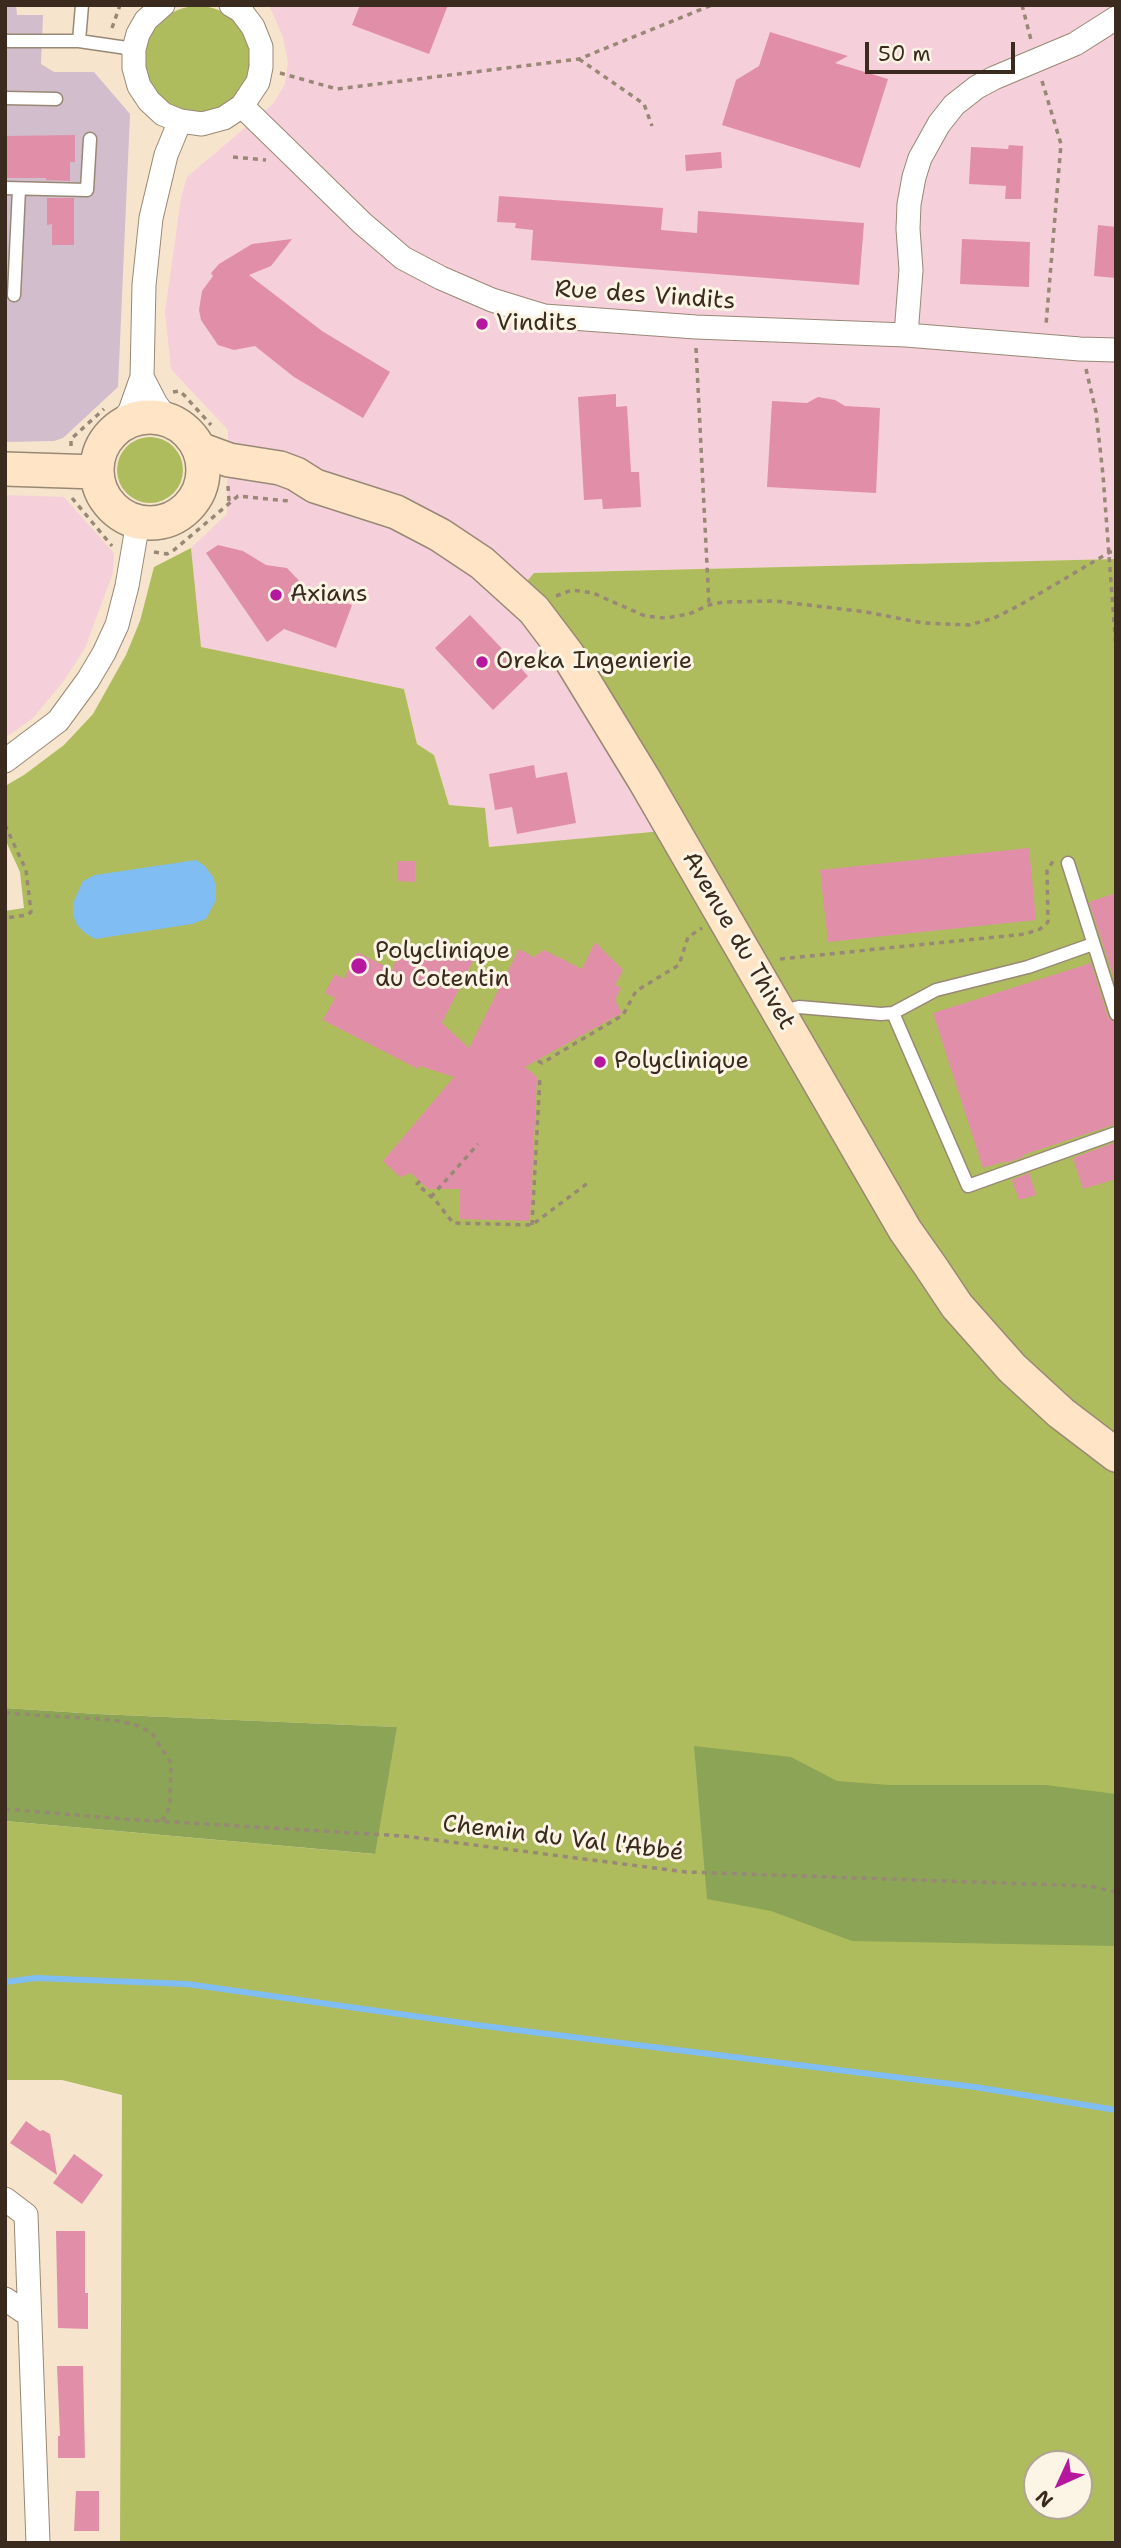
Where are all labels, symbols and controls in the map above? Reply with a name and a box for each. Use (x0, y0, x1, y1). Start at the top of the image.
scale bar (869, 28, 1020, 72)
text: 50 m (878, 40, 931, 68)
street label: Rue des Vindits (554, 275, 736, 317)
place label: Vindits (496, 310, 577, 338)
marker: Vindits (474, 316, 490, 332)
place label: Axians (290, 581, 368, 609)
marker: Axians (268, 587, 284, 603)
place label: Oreka Ingenierie (496, 648, 692, 676)
marker: Oreka Ingenierie (474, 654, 490, 670)
street label: Avenue du Thivet (675, 847, 801, 1035)
place label: Polyclinique du Cotentin (375, 938, 510, 994)
marker: Polyclinique du Cotentin (349, 956, 369, 976)
place label: Polyclinique (614, 1048, 749, 1076)
marker: Polyclinique (592, 1054, 608, 1070)
street label: Chemin du Val l'Abbé (441, 1810, 685, 1868)
north arrow (1023, 2450, 1093, 2520)
text: N (1030, 2485, 1058, 2513)

